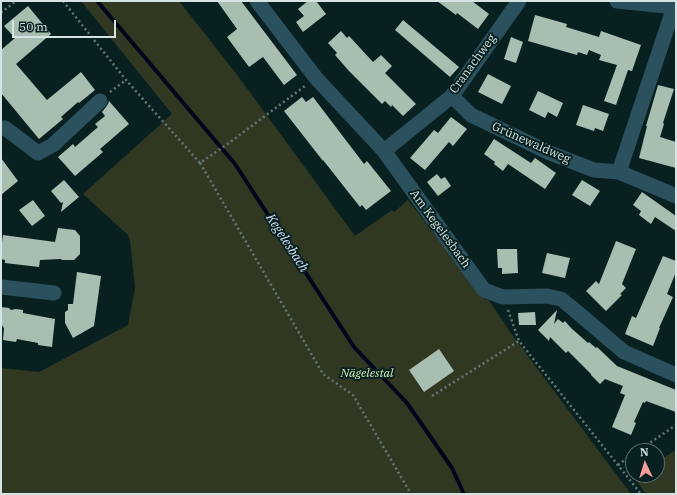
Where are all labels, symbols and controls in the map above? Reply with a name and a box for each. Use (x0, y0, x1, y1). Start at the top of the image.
scale bar (14, 12, 118, 38)
text: 50 m (19, 19, 48, 34)
street label: Cranachweg (447, 32, 499, 96)
street label: Grünewaldweg (489, 119, 573, 167)
street label: Am Kegelesbach (407, 187, 473, 271)
water label: Kegelesbach (262, 211, 312, 275)
park label: Nägelestal (341, 367, 393, 381)
north arrow (625, 443, 665, 483)
text: N (639, 445, 649, 459)

